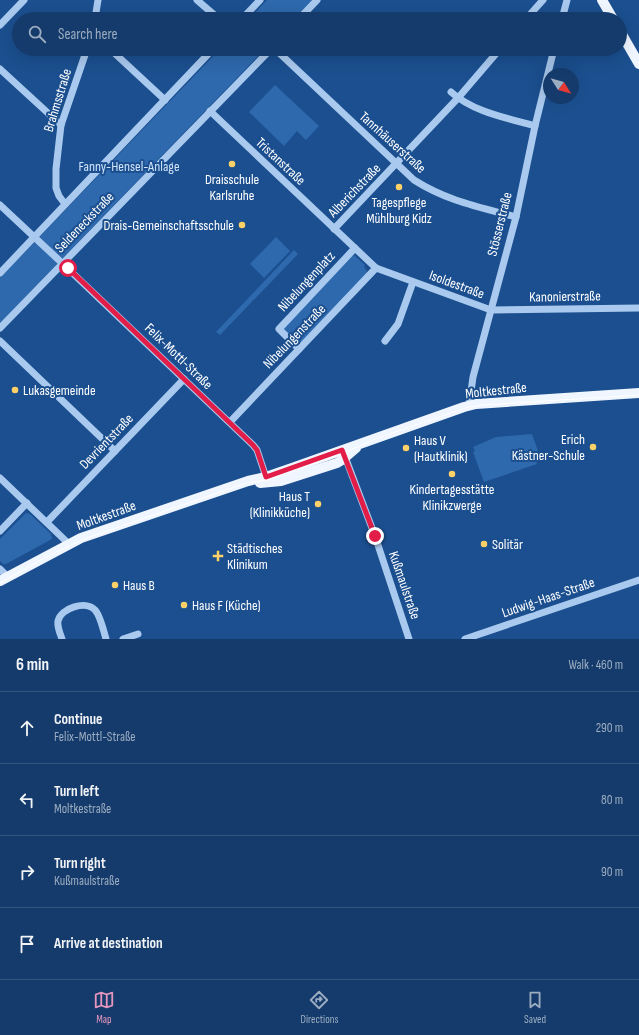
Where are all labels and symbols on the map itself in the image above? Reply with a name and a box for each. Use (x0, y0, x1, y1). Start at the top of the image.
street label: Brahmsstraße (40, 66, 75, 134)
north arrow (543, 68, 579, 104)
street label: Tannhäuserstraße (356, 108, 430, 177)
street label: Tristanstraße (252, 134, 309, 189)
park label: Fanny-Hensel-Anlage (78, 158, 180, 175)
marker: Draisschule Karlsruhe (227, 159, 237, 169)
street label: Alberichstraße (324, 160, 384, 222)
place label: Draisschule Karlsruhe (205, 171, 259, 204)
marker: Tagespflege Mühlburg Kidz (394, 182, 404, 192)
street label: Seldeneckstraße (51, 188, 118, 256)
street label: Stösserstraße (483, 190, 516, 258)
place label: Tagespflege Mühlburg Kidz (366, 194, 432, 227)
place label: Drais-Gemeinschaftsschule (104, 217, 234, 234)
marker: Drais-Gemeinschaftsschule (237, 220, 247, 230)
street label: Nibelungenplatz (274, 248, 338, 315)
route start (59, 259, 77, 277)
street label: Isoldestraße (427, 267, 487, 302)
street label: Kanonierstraße (529, 287, 601, 306)
street label: Nibelungenstraße (259, 301, 329, 372)
street label: Felix-Mottl-Straße (141, 320, 216, 393)
street label: Moltkestraße (464, 379, 528, 402)
place label: Lukasgemeinde (23, 382, 96, 399)
marker: Lukasgemeinde (10, 385, 20, 395)
street label: Devrientstraße (76, 410, 137, 473)
place label: Erich Kästner-Schule (512, 431, 585, 464)
place label: Haus V (Hautklinik) (414, 432, 467, 465)
marker: Erich Kästner-Schule (588, 442, 598, 452)
marker: Haus V (Hautklinik) (401, 443, 411, 453)
marker: Kindertagesstätte Klinikzwerge (447, 469, 457, 479)
place label: Kindertagesstätte Klinikzwerge (410, 481, 494, 514)
place label: Haus T (Klinikküche) (250, 488, 310, 521)
street label: Moltkestraße (74, 497, 138, 534)
marker: Haus T (Klinikküche) (313, 499, 323, 509)
route end (366, 527, 384, 545)
place label: Solitär (492, 536, 523, 553)
marker: Solitär (479, 539, 489, 549)
place label: Städtisches Klinikum (227, 540, 283, 573)
street label: Kußmaulstraße (385, 549, 424, 621)
marker: Städtisches Klinikum (212, 550, 224, 562)
street label: Ludwig-Haas-Straße (499, 574, 597, 621)
place label: Haus B (123, 577, 155, 594)
marker: Haus B (110, 580, 120, 590)
place label: Haus F (Küche) (192, 597, 261, 614)
marker: Haus F (Küche) (179, 600, 189, 610)

